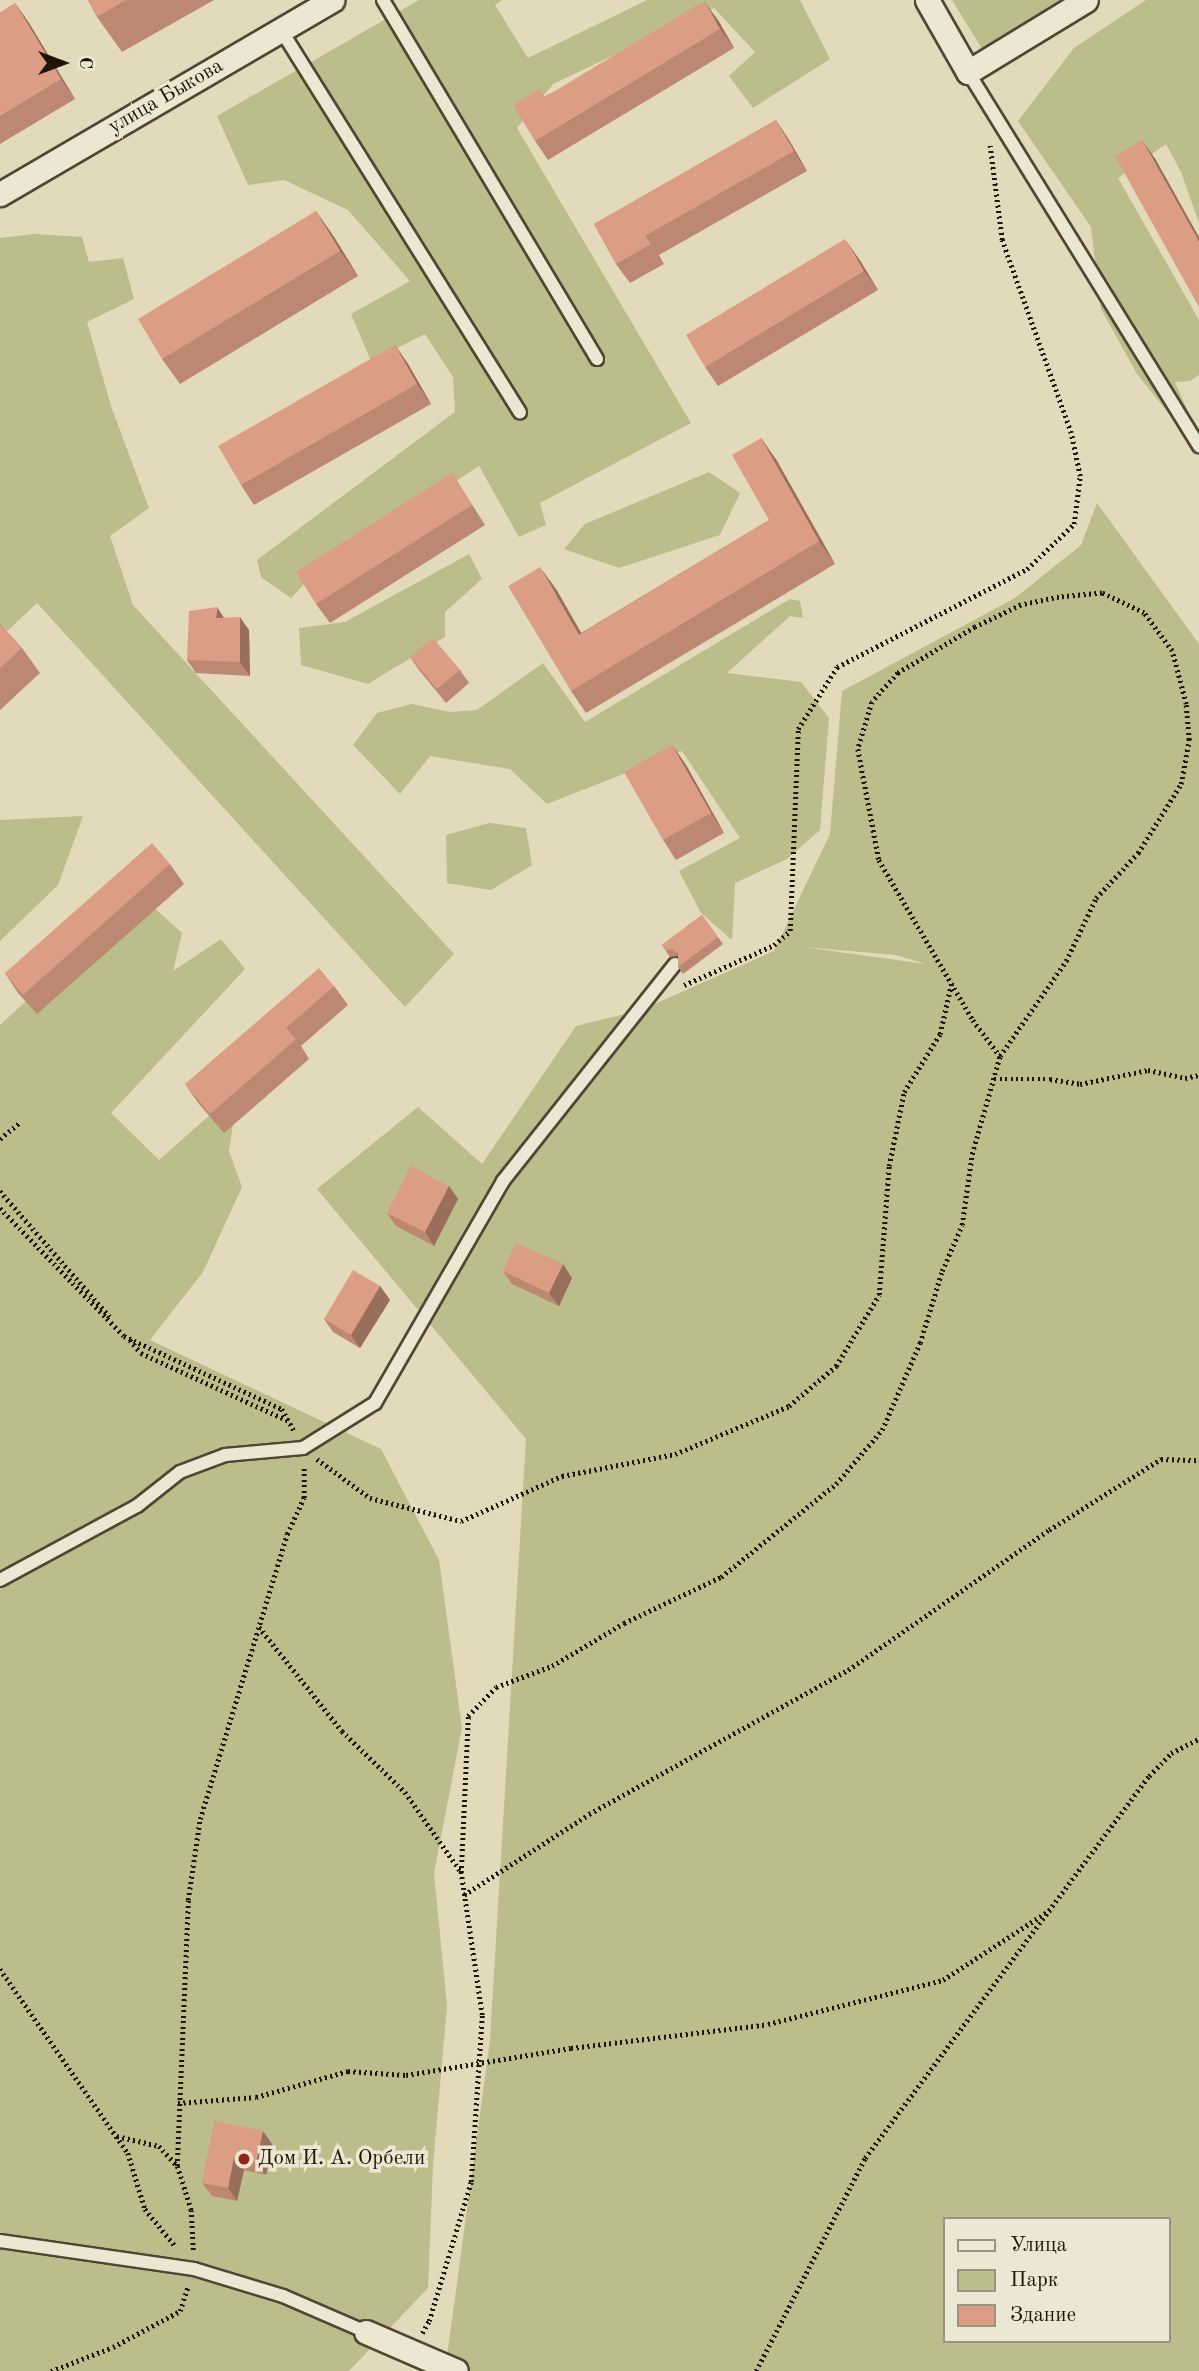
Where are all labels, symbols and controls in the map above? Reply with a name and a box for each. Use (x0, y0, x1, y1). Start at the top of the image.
north arrow (28, 28, 98, 98)
street label: улица Быкова (104, 54, 228, 140)
text: С (75, 57, 94, 69)
place label: Дом И. А. Орбели (258, 2146, 425, 2172)
marker: Дом И. А. Орбели (236, 2151, 252, 2167)
legend (944, 2217, 1171, 2343)
text: Улица (1010, 2235, 1067, 2256)
text: Парк (1010, 2270, 1058, 2291)
text: Здание (1010, 2305, 1076, 2326)

